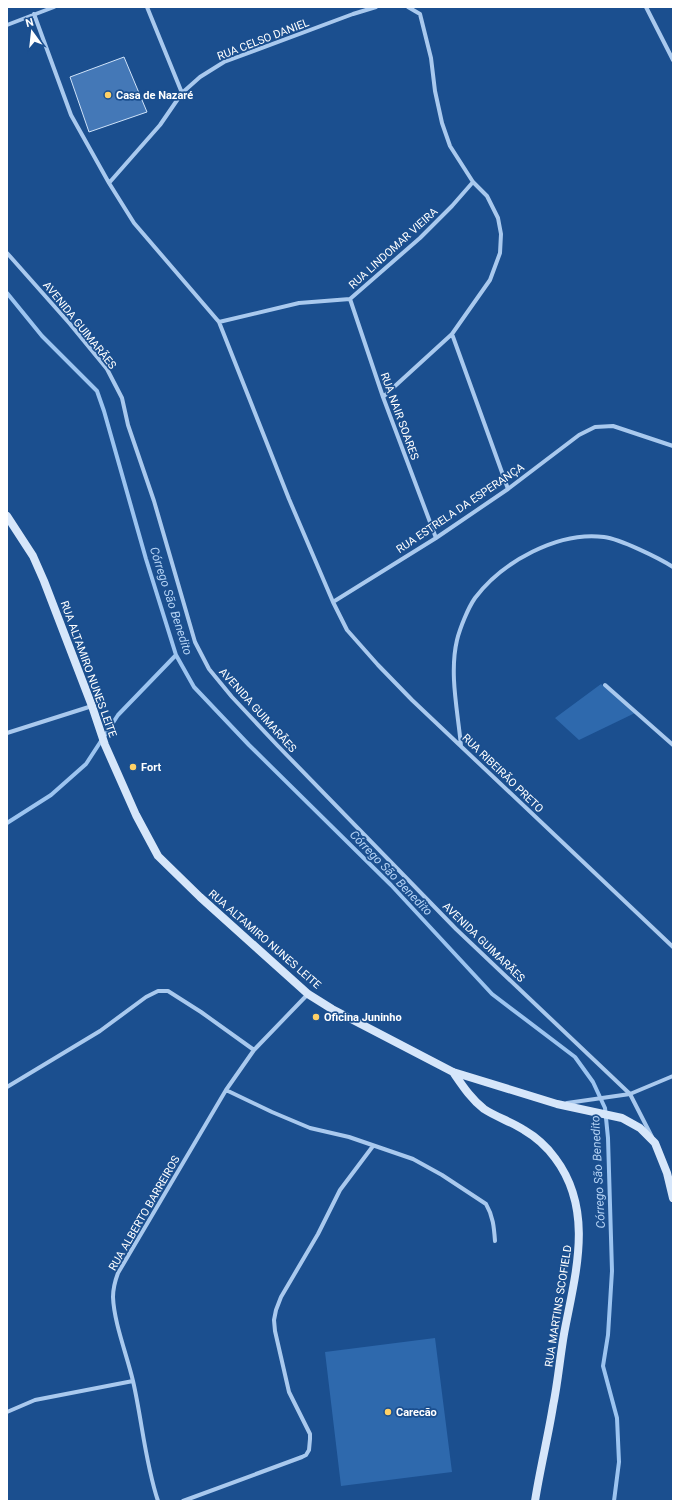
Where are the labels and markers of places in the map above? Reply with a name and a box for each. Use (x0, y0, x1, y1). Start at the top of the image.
place label: Casa de Nazaré (116, 89, 193, 102)
marker: Casa de Nazaré (103, 90, 113, 100)
place label: Fort (141, 761, 161, 774)
marker: Fort (128, 762, 138, 772)
place label: Oficina Juninho (324, 1011, 402, 1024)
marker: Oficina Juninho (311, 1012, 321, 1022)
place label: Carecão (396, 1406, 437, 1419)
marker: Carecão (383, 1407, 393, 1417)

